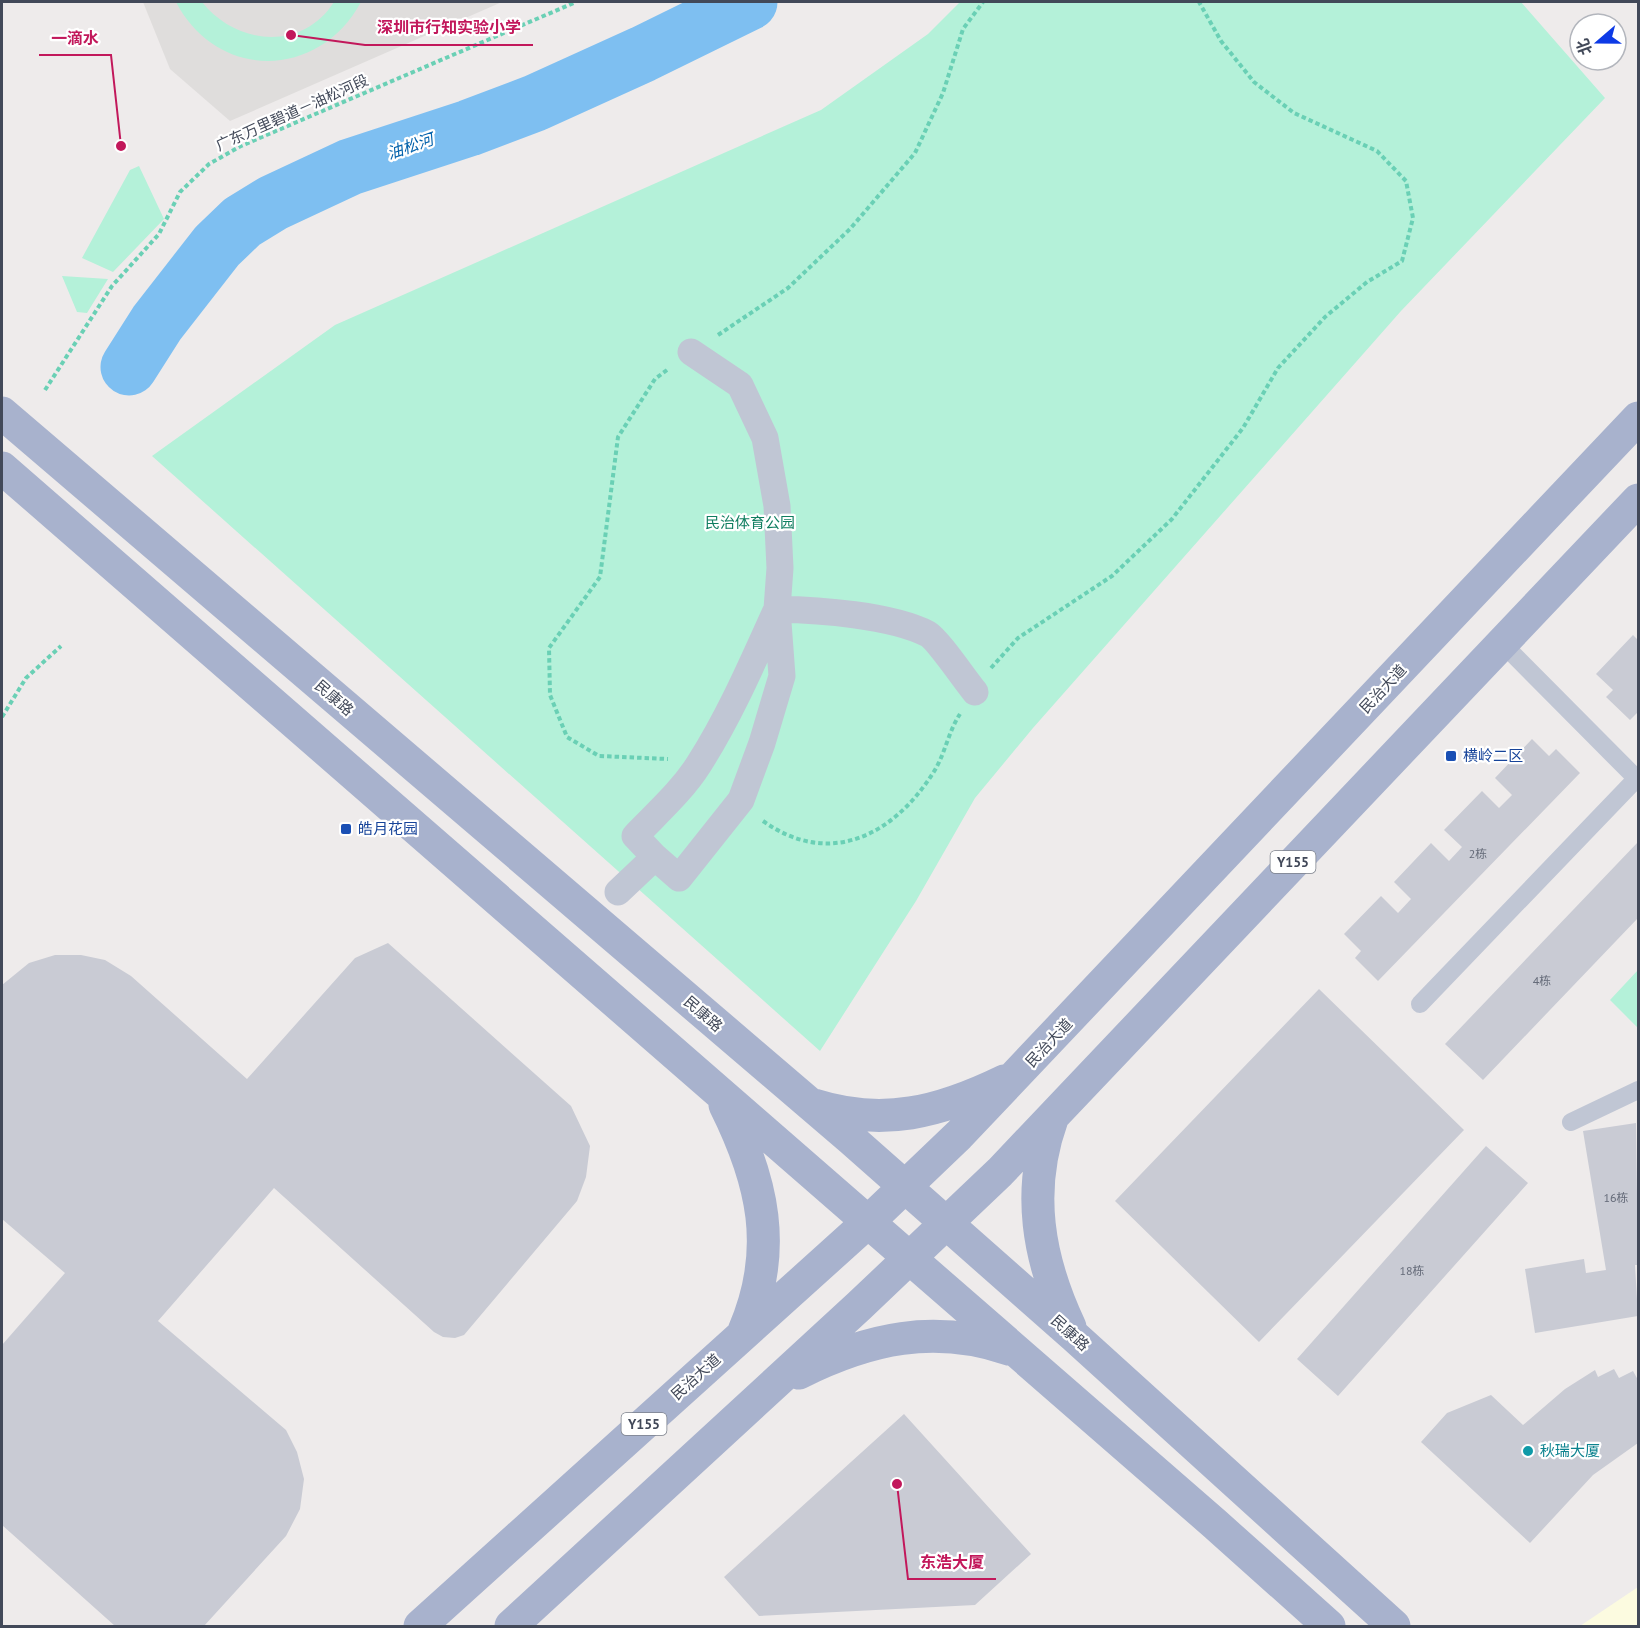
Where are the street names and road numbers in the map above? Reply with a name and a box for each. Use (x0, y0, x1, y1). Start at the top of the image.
street label: 广东万里碧道－油松河段 (213, 70, 371, 155)
street label: 民治大道 (1355, 660, 1410, 717)
street label: 民康路 (311, 676, 358, 720)
road number: Y155 (1270, 851, 1316, 873)
street label: 民康路 (680, 992, 727, 1036)
street label: 民治大道 (1021, 1014, 1076, 1071)
street label: 民康路 (1047, 1311, 1093, 1355)
street label: 民治大道 (667, 1349, 724, 1404)
road number: Y155 (622, 1413, 666, 1435)

